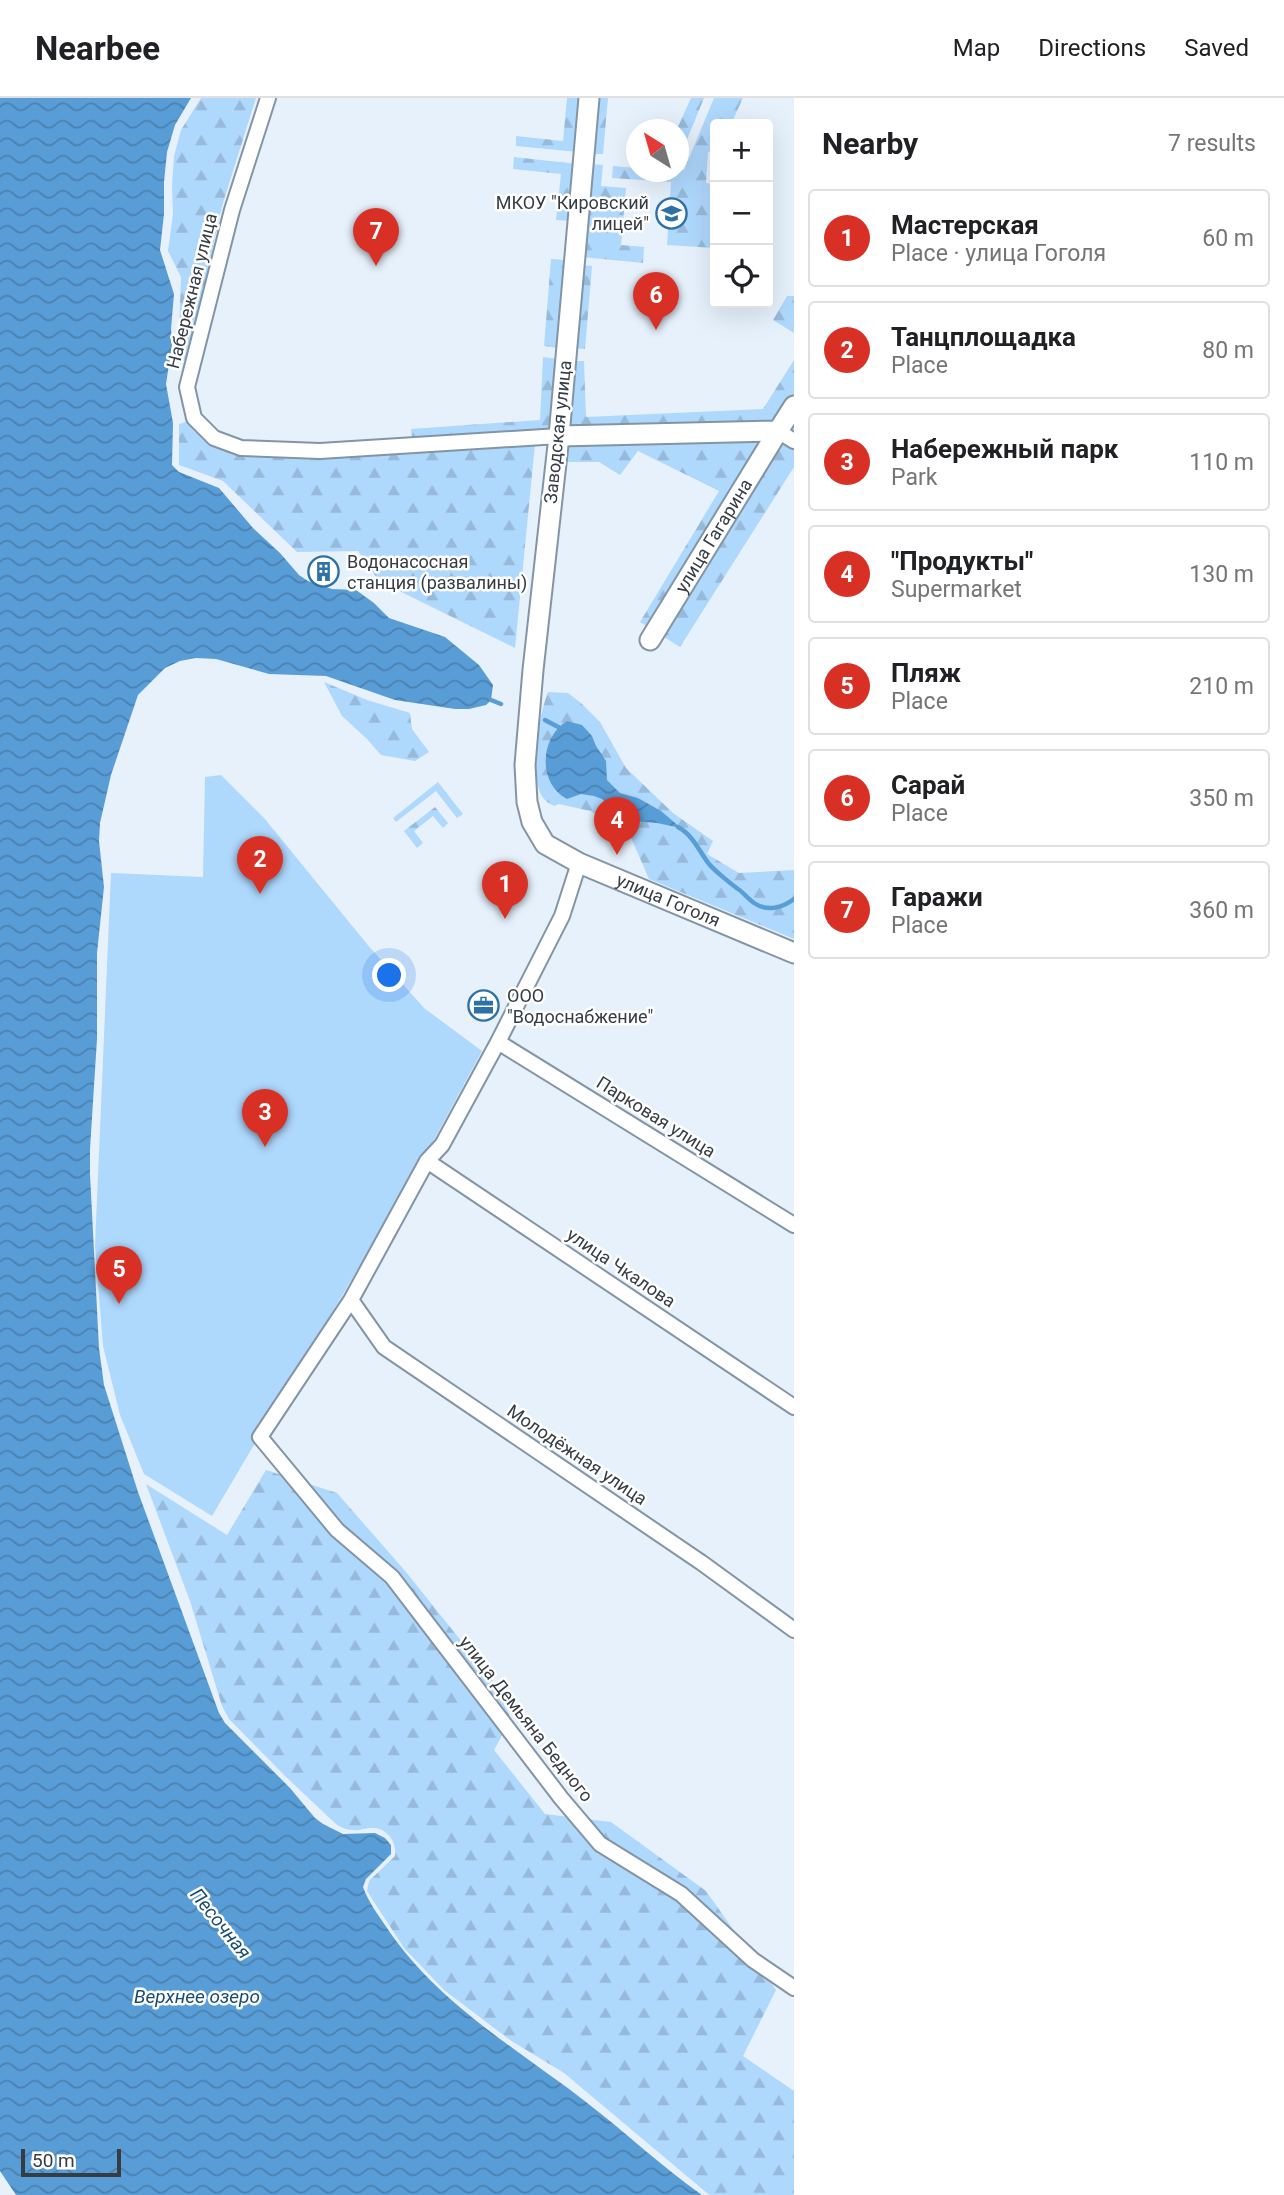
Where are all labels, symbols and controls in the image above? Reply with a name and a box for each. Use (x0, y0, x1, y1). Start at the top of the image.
text: Nearbee (35, 29, 160, 68)
text: Map (953, 34, 1000, 62)
text: Directions (1038, 34, 1146, 62)
text: Saved (1184, 34, 1249, 62)
north arrow (626, 119, 689, 182)
map controls (710, 119, 773, 308)
button: + (710, 119, 773, 182)
text: Nearby (822, 126, 918, 161)
text: 7 results (1168, 130, 1256, 157)
button: − (710, 182, 773, 245)
place label: МКОУ "Кировский лицей" (496, 192, 649, 234)
school or university icon: МКОУ "Кировский лицей" (655, 196, 689, 230)
pin: 7 (353, 208, 399, 266)
text: Мастерская (891, 210, 1039, 240)
street label: Набережная улица (162, 211, 221, 371)
text: 1 (840, 225, 854, 252)
text: 60 m (1202, 225, 1254, 252)
text: Place · улица Гоголя (891, 240, 1106, 267)
button: locate (710, 245, 773, 308)
pin: 6 (633, 272, 679, 330)
text: Танцплощадка (891, 322, 1076, 352)
text: 2 (840, 337, 854, 364)
text: 80 m (1202, 337, 1254, 364)
text: Place (891, 352, 948, 379)
street label: Заводская улица (540, 359, 575, 505)
text: Набережный парк (891, 434, 1118, 464)
text: 3 (840, 449, 854, 476)
text: 110 m (1189, 449, 1254, 476)
text: Park (891, 464, 937, 491)
street label: улица Гагарина (670, 475, 756, 597)
text: "Продукты" (891, 546, 1033, 576)
place label: Водонасосная станция (развалины) (347, 551, 527, 594)
building icon: Водонасосная станция (развалины) (307, 555, 341, 589)
text: 4 (840, 561, 854, 588)
text: 130 m (1189, 561, 1254, 588)
text: Supermarket (891, 576, 1022, 603)
text: Пляж (891, 658, 961, 688)
text: 5 (840, 673, 854, 700)
text: 210 m (1189, 673, 1254, 700)
text: Place (891, 688, 948, 715)
text: Сарай (891, 770, 965, 800)
text: 6 (840, 785, 854, 812)
text: 350 m (1189, 785, 1254, 812)
pin: 4 (594, 797, 640, 855)
text: Place (891, 800, 948, 827)
pin: 2 (237, 836, 283, 894)
pin: 1 (482, 861, 528, 919)
street label: улица Гоголя (613, 869, 723, 931)
text: Гаражи (891, 882, 983, 912)
text: 7 (840, 897, 854, 924)
text: 360 m (1189, 897, 1254, 924)
text: Place (891, 912, 948, 939)
your location (372, 958, 406, 992)
place label: ООО "Водоснабжение" (507, 985, 653, 1027)
office icon: ООО "Водоснабжение" (467, 989, 501, 1023)
street label: Парковая улица (593, 1072, 720, 1162)
pin: 3 (242, 1089, 288, 1147)
street label: улица Чкалова (563, 1224, 680, 1312)
pin: 5 (96, 1246, 142, 1304)
street label: Молодёжная улица (503, 1400, 651, 1509)
street label: улица Демьяна Бедного (455, 1632, 598, 1806)
water label: Песочная (185, 1883, 256, 1963)
water label: Верхнее озеро (134, 1985, 260, 2008)
scale bar (21, 2146, 121, 2178)
text: 50 m (32, 2149, 75, 2172)

